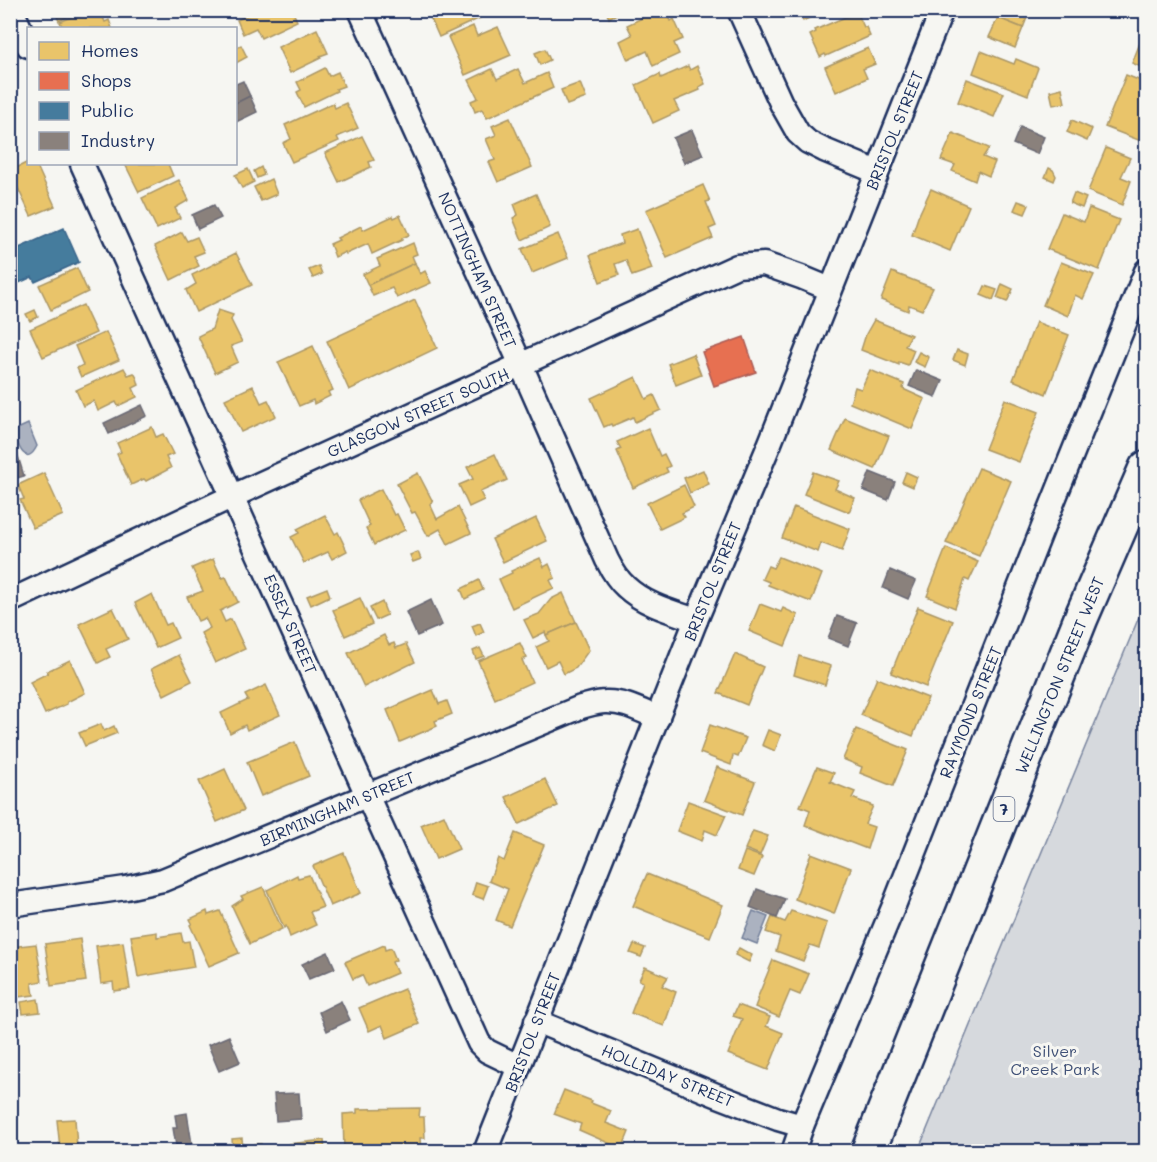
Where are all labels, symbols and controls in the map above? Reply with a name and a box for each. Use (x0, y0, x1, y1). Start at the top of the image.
legend (27, 27, 237, 165)
text: Homes (81, 38, 139, 62)
street label: BRISTOL STREET (861, 67, 928, 193)
text: Shops (81, 68, 132, 92)
text: Public (81, 98, 134, 122)
text: Industry (81, 128, 155, 152)
street label: NOTTINGHAM STREET (434, 189, 522, 351)
street label: GLASGOW STREET SOUTH (324, 362, 512, 462)
street label: BRISTOL STREET (679, 518, 746, 644)
street label: ESSEX STREET (260, 571, 322, 677)
street label: WELLINGTON STREET WEST (1010, 573, 1108, 777)
street label: RAYMOND STREET (934, 643, 1006, 781)
street label: BIRMINGHAM STREET (256, 766, 418, 850)
road number: 7 (994, 797, 1014, 821)
street label: BRISTOL STREET (499, 969, 565, 1095)
street label: HOLLIDAY STREET (599, 1039, 737, 1111)
park label: Silver Creek Park (1010, 1040, 1100, 1079)

